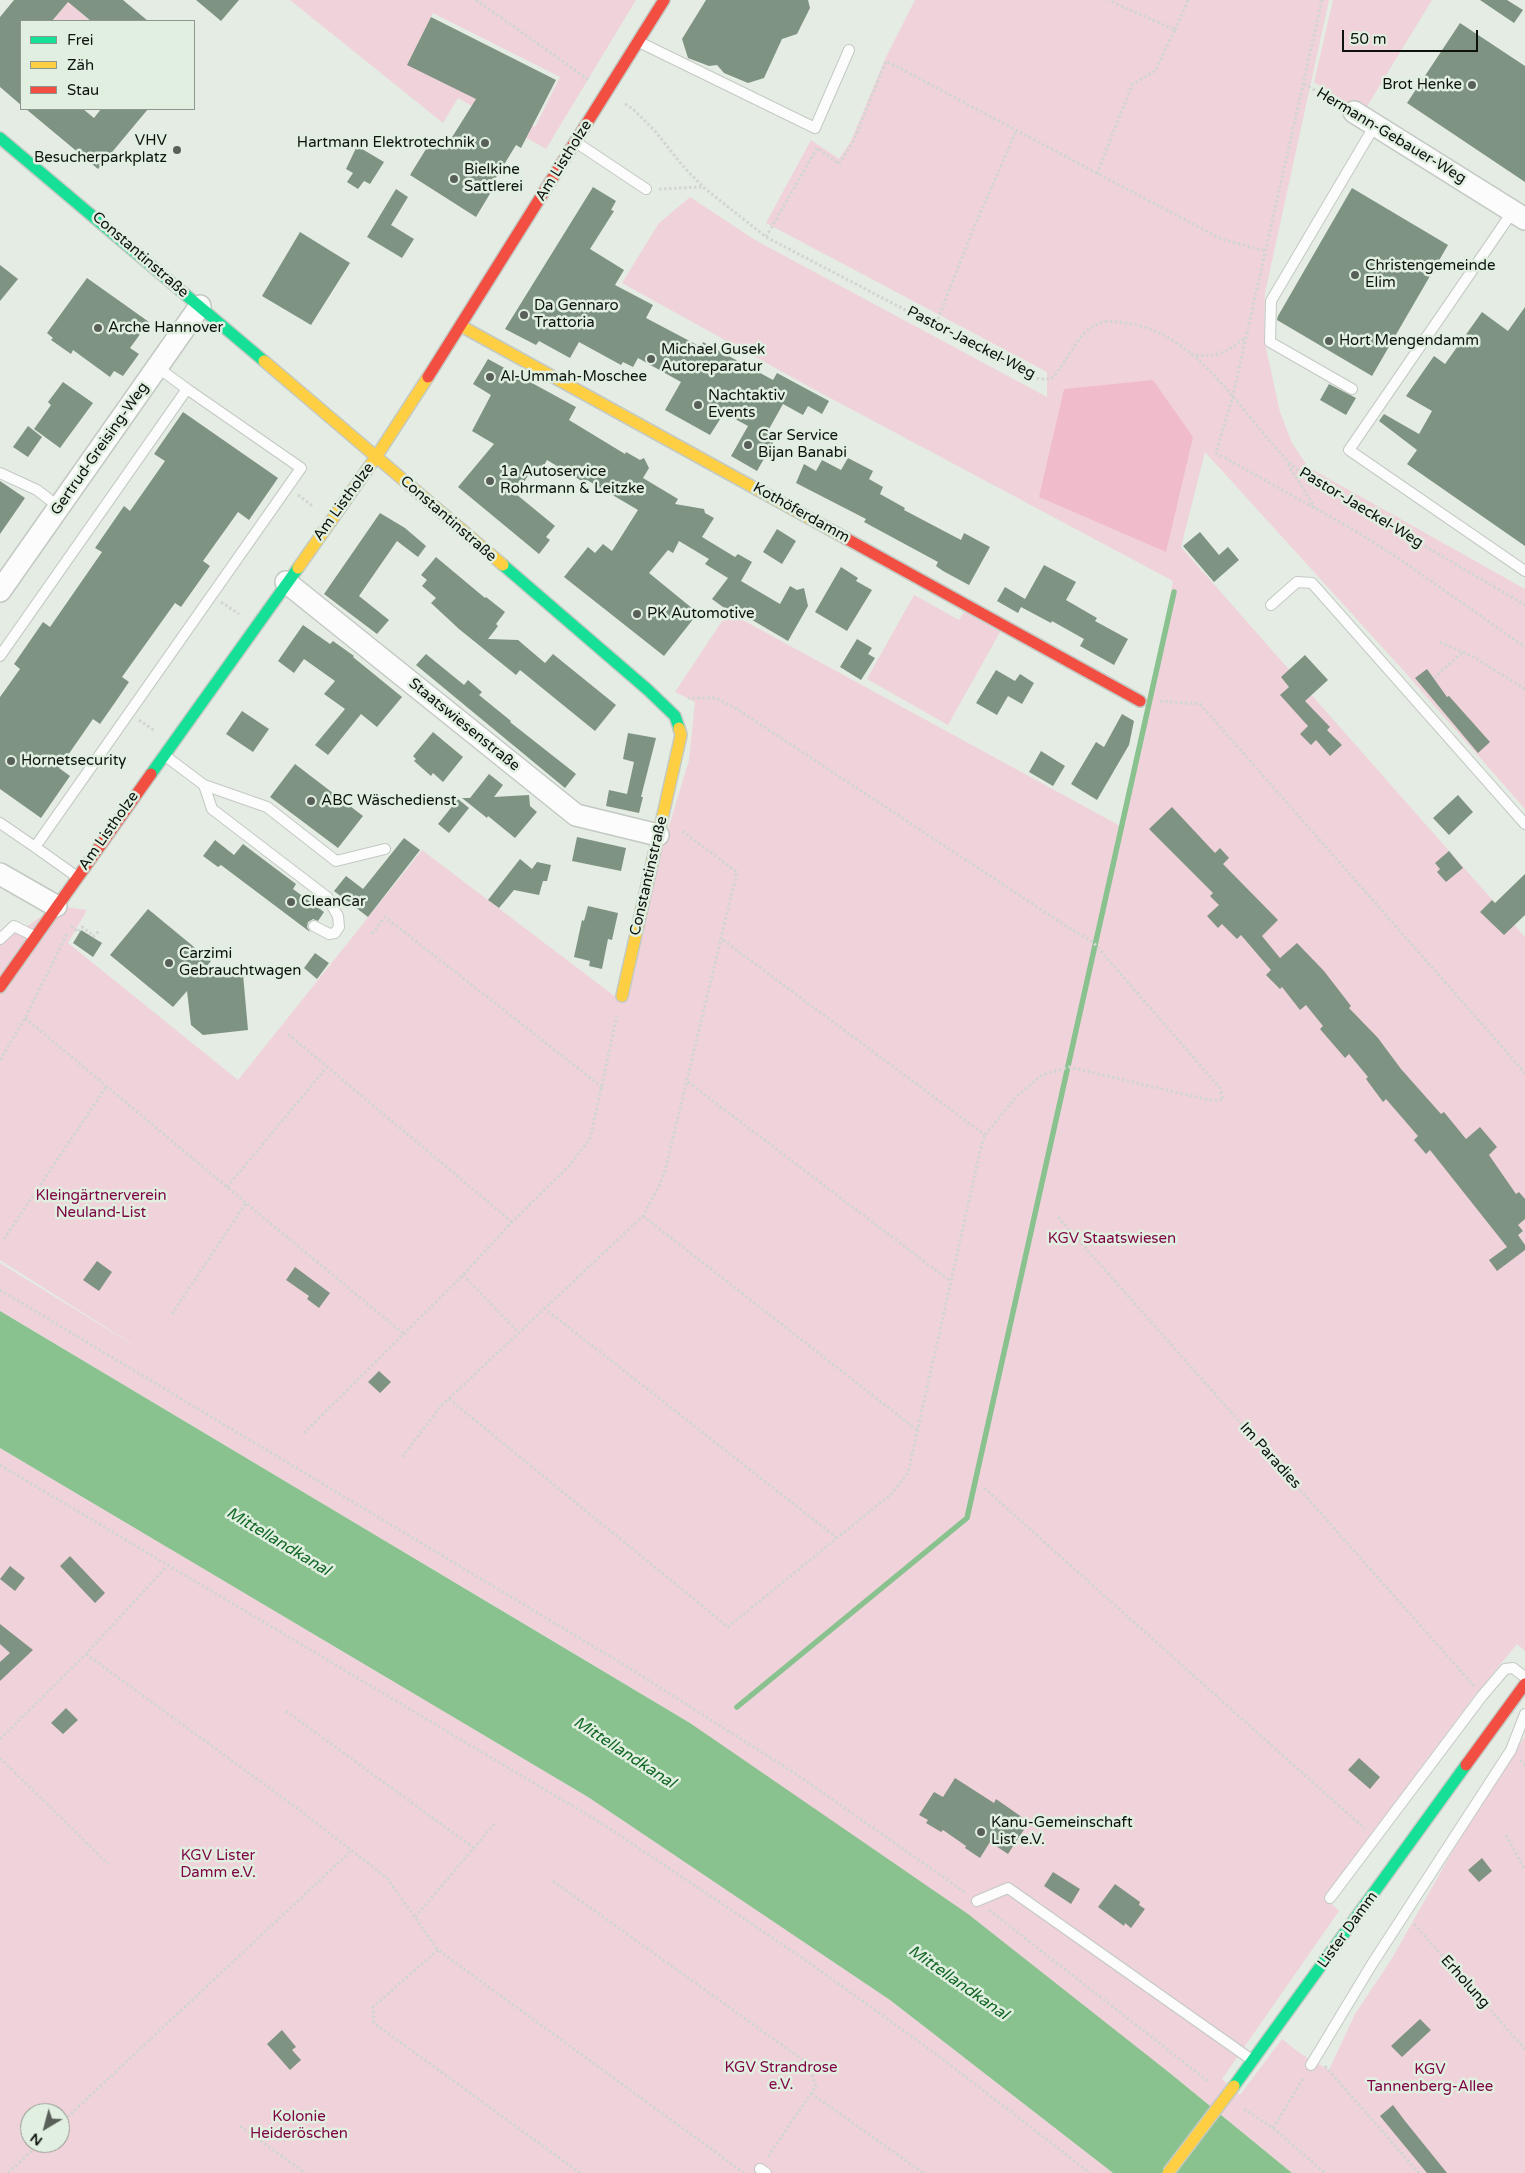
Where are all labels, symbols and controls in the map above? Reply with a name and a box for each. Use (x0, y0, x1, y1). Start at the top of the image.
legend (20, 20, 195, 110)
scale bar (1345, 20, 1481, 52)
text: 50 m (1350, 30, 1387, 48)
text: Frei (67, 31, 93, 49)
text: Zäh (67, 56, 94, 74)
place label: Brot Henke (1382, 76, 1462, 94)
marker: Brot Henke (1466, 79, 1478, 91)
text: Stau (67, 81, 99, 99)
street label: Hermann-Gebauer-Weg (1313, 84, 1469, 188)
street label: Am Listholze (532, 117, 596, 205)
place label: VHV Besucherparkplatz (34, 132, 167, 167)
place label: Hartmann Elektrotechnik (297, 134, 475, 152)
marker: Hartmann Elektrotechnik (479, 137, 491, 149)
marker: VHV Besucherparkplatz (171, 144, 183, 156)
place label: Bielkine Sattlerei (464, 161, 523, 196)
marker: Bielkine Sattlerei (448, 173, 460, 185)
street label: Constantinstraße (88, 208, 192, 302)
place label: Christengemeinde Elim (1365, 257, 1495, 292)
marker: Christengemeinde Elim (1349, 269, 1361, 281)
place label: Da Gennaro Trattoria (534, 297, 619, 332)
street label: Pastor-Jaeckel-Weg (904, 303, 1038, 383)
marker: Da Gennaro Trattoria (518, 309, 530, 321)
place label: Arche Hannover (108, 319, 223, 337)
marker: Arche Hannover (92, 322, 104, 334)
place label: Hort Mengendamm (1339, 332, 1479, 350)
marker: Hort Mengendamm (1323, 335, 1335, 347)
place label: Michael Gusek Autoreparatur (661, 341, 765, 376)
marker: Michael Gusek Autoreparatur (645, 353, 657, 365)
place label: Al-Ummah-Moschee (500, 368, 647, 386)
marker: Al-Ummah-Moschee (484, 371, 496, 383)
street label: Gertrud-Greising-Weg (47, 379, 153, 519)
place label: Nachtaktiv Events (708, 387, 785, 422)
marker: Nachtaktiv Events (692, 399, 704, 411)
place label: Car Service Bijan Banabi (758, 427, 847, 462)
marker: Car Service Bijan Banabi (742, 439, 754, 451)
street label: Am Listholze (310, 460, 378, 544)
place label: 1a Autoservice Rohrmann & Leitzke (500, 463, 645, 498)
street label: Pastor-Jaeckel-Weg (1296, 464, 1426, 552)
street label: Constantinstraße (396, 472, 500, 566)
marker: 1a Autoservice Rohrmann & Leitzke (484, 475, 496, 487)
street label: Kothöferdamm (750, 479, 852, 547)
place label: PK Automotive (647, 605, 755, 623)
marker: PK Automotive (631, 608, 643, 620)
street label: Staatswiesenstraße (405, 675, 523, 775)
place label: Hornetsecurity (21, 752, 126, 770)
marker: Hornetsecurity (5, 755, 17, 767)
street label: Am Listholze (75, 788, 143, 874)
place label: ABC Wäschedienst (321, 792, 456, 810)
marker: ABC Wäschedienst (305, 795, 317, 807)
street label: Constantinstraße (627, 815, 671, 937)
place label: CleanCar (301, 893, 366, 911)
marker: CleanCar (285, 896, 297, 908)
place label: Carzimi Gebrauchtwagen (179, 945, 301, 980)
marker: Carzimi Gebrauchtwagen (163, 957, 175, 969)
park label: Kleingärtnerverein Neuland-List (35, 1187, 167, 1222)
park label: KGV Staatswiesen (1048, 1230, 1176, 1248)
street label: Im Paradies (1236, 1419, 1304, 1493)
water label: Mittellandkanal (223, 1504, 333, 1580)
water label: Mittellandkanal (569, 1713, 679, 1793)
place label: Kanu-Gemeinschaft List e.V. (991, 1814, 1133, 1849)
marker: Kanu-Gemeinschaft List e.V. (975, 1826, 987, 1838)
park label: KGV Lister Damm e.V. (180, 1847, 256, 1882)
street label: Lister Damm (1314, 1888, 1382, 1972)
water label: Mittellandkanal (904, 1941, 1012, 2025)
street label: Erholung (1437, 1952, 1493, 2012)
park label: KGV Strandrose e.V. (724, 2059, 838, 2094)
park label: KGV Tannenberg-Allee (1367, 2061, 1493, 2096)
north arrow (20, 2103, 70, 2153)
park label: Kolonie Heideröschen (250, 2108, 348, 2143)
text: N (27, 2129, 46, 2150)

